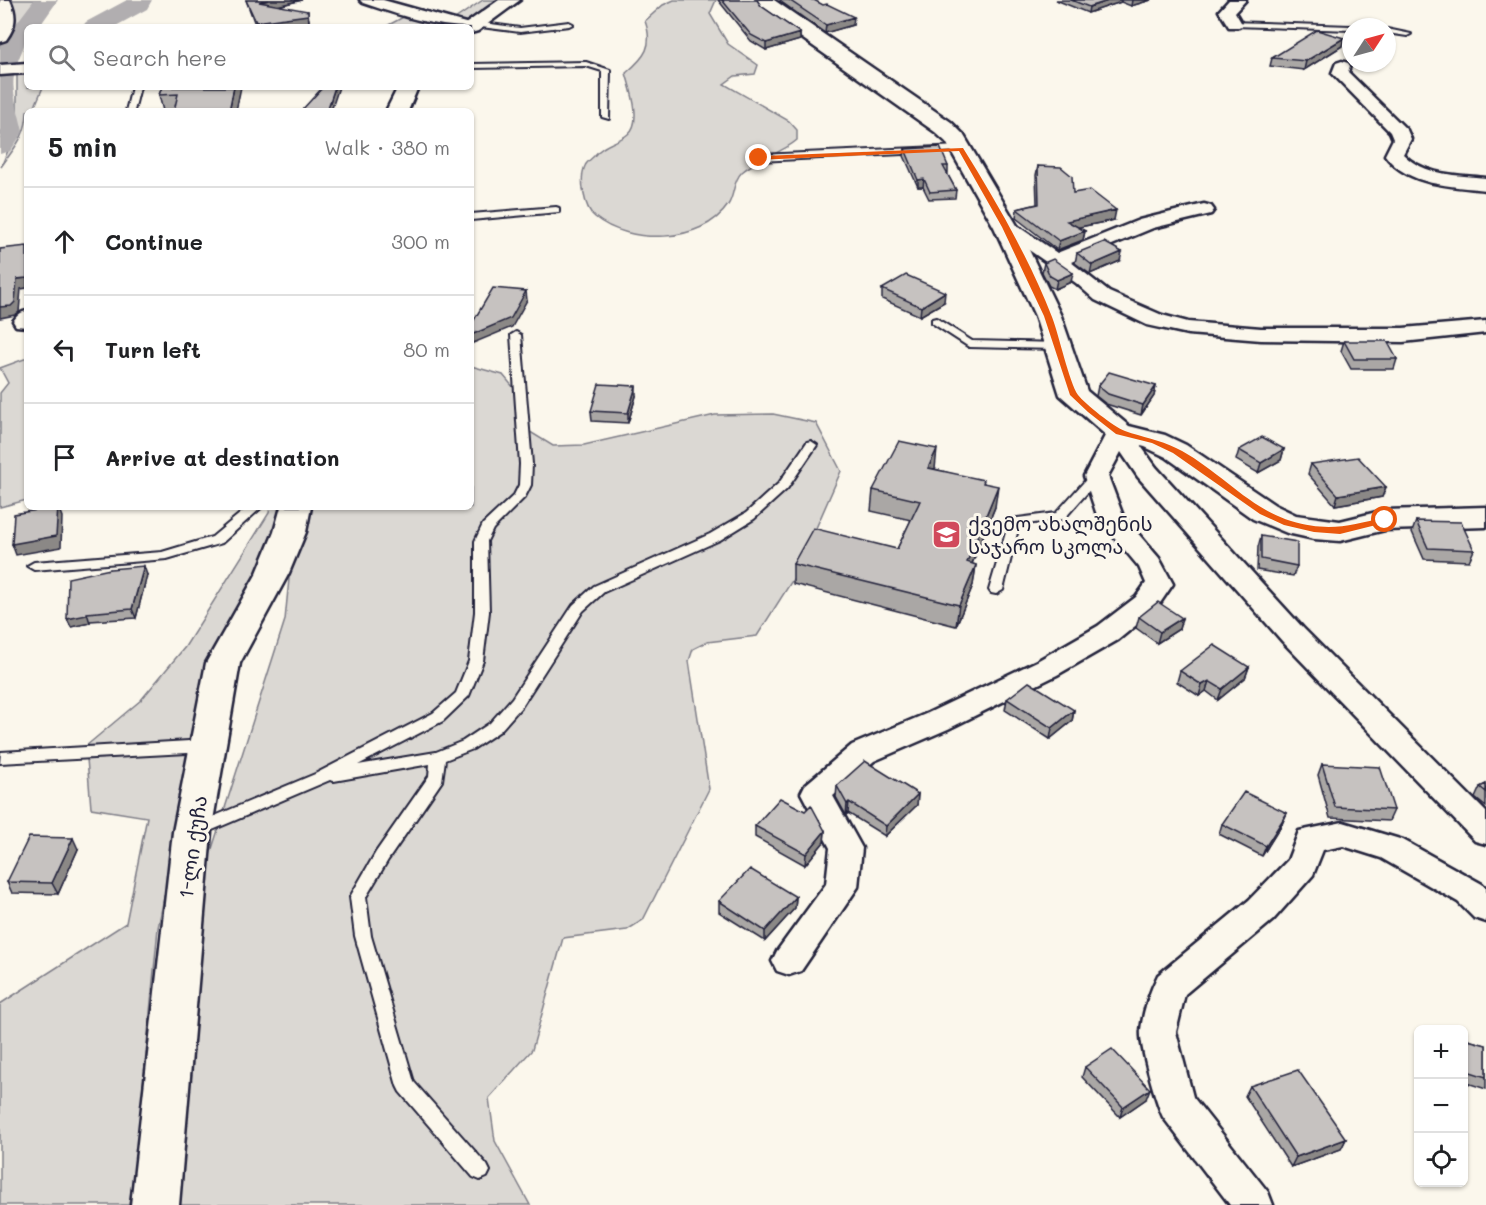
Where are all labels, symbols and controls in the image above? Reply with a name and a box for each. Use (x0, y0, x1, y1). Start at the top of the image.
north arrow (1342, 18, 1396, 72)
search box (24, 24, 474, 90)
icon: search (45, 41, 78, 74)
text: Search here (93, 43, 227, 72)
text: 5 min (48, 130, 117, 164)
text: Walk · 380 m (324, 134, 450, 160)
route end (745, 144, 771, 170)
icon: ahead (48, 225, 81, 258)
text: Continue (105, 227, 203, 256)
text: 300 m (391, 228, 450, 254)
icon: left (48, 333, 81, 366)
text: Turn left (105, 335, 201, 364)
text: 80 m (403, 336, 450, 362)
icon: arrive (48, 441, 81, 474)
text: Arrive at destination (105, 443, 340, 472)
route start (1371, 506, 1397, 532)
place label: ქვემო ახალშენის საჯარო სკოლა (968, 510, 1153, 560)
school or university icon: ქვემო ახალშენის საჯარო სკოლა (931, 519, 963, 551)
street label: 1-ლი ქუჩა (172, 794, 213, 900)
map controls (1414, 1025, 1468, 1187)
button: + (1414, 1025, 1468, 1079)
button: − (1414, 1079, 1468, 1133)
button: locate (1414, 1133, 1468, 1187)

